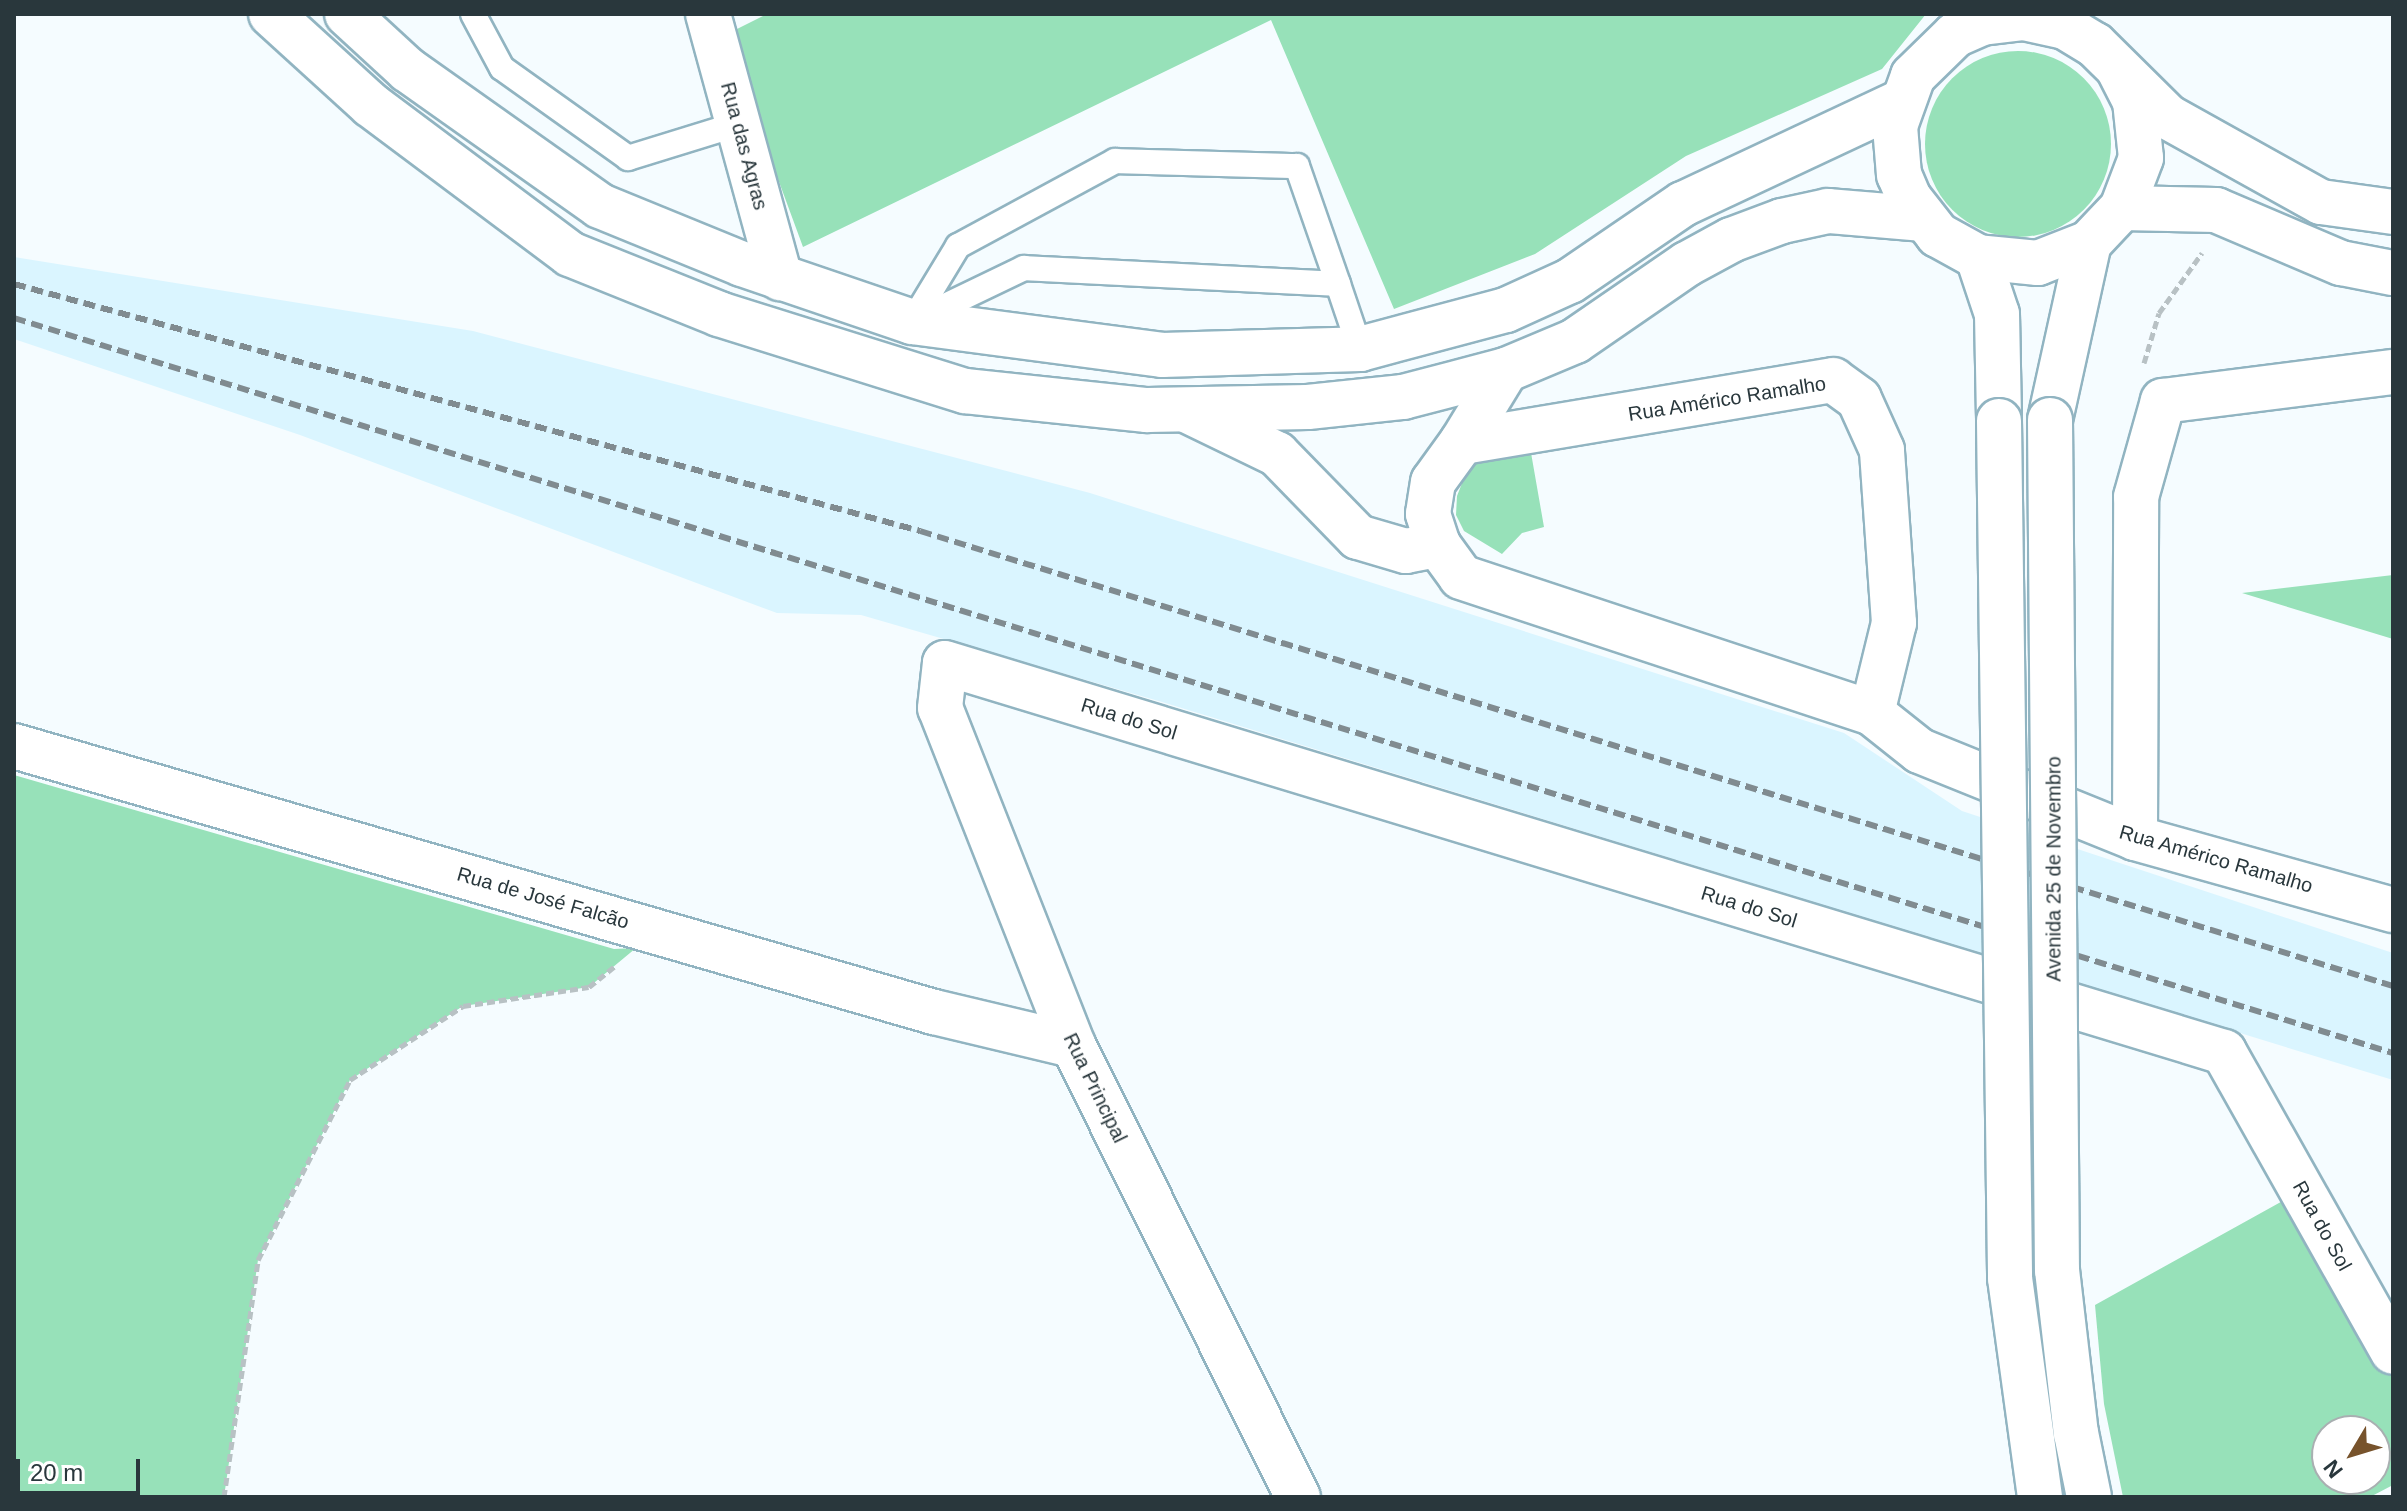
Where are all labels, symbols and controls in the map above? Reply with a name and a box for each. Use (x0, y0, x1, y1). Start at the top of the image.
street label: Rua das Agras (715, 79, 773, 213)
street label: Rua Américo Ramalho (1626, 371, 1828, 427)
street label: Rua do Sol (1078, 693, 1180, 745)
street label: Avenida 25 de Novembro (2042, 756, 2066, 982)
street label: Rua Américo Ramalho (2116, 820, 2316, 898)
street label: Rua de José Falcão (454, 862, 632, 934)
street label: Rua do Sol (1698, 881, 1800, 933)
street label: Rua Principal (1058, 1029, 1132, 1147)
street label: Rua do Sol (2288, 1177, 2356, 1275)
north arrow (2311, 1415, 2391, 1495)
scale bar (20, 1443, 144, 1493)
text: N (2319, 1455, 2348, 1483)
text: 20 m (30, 1459, 83, 1486)

